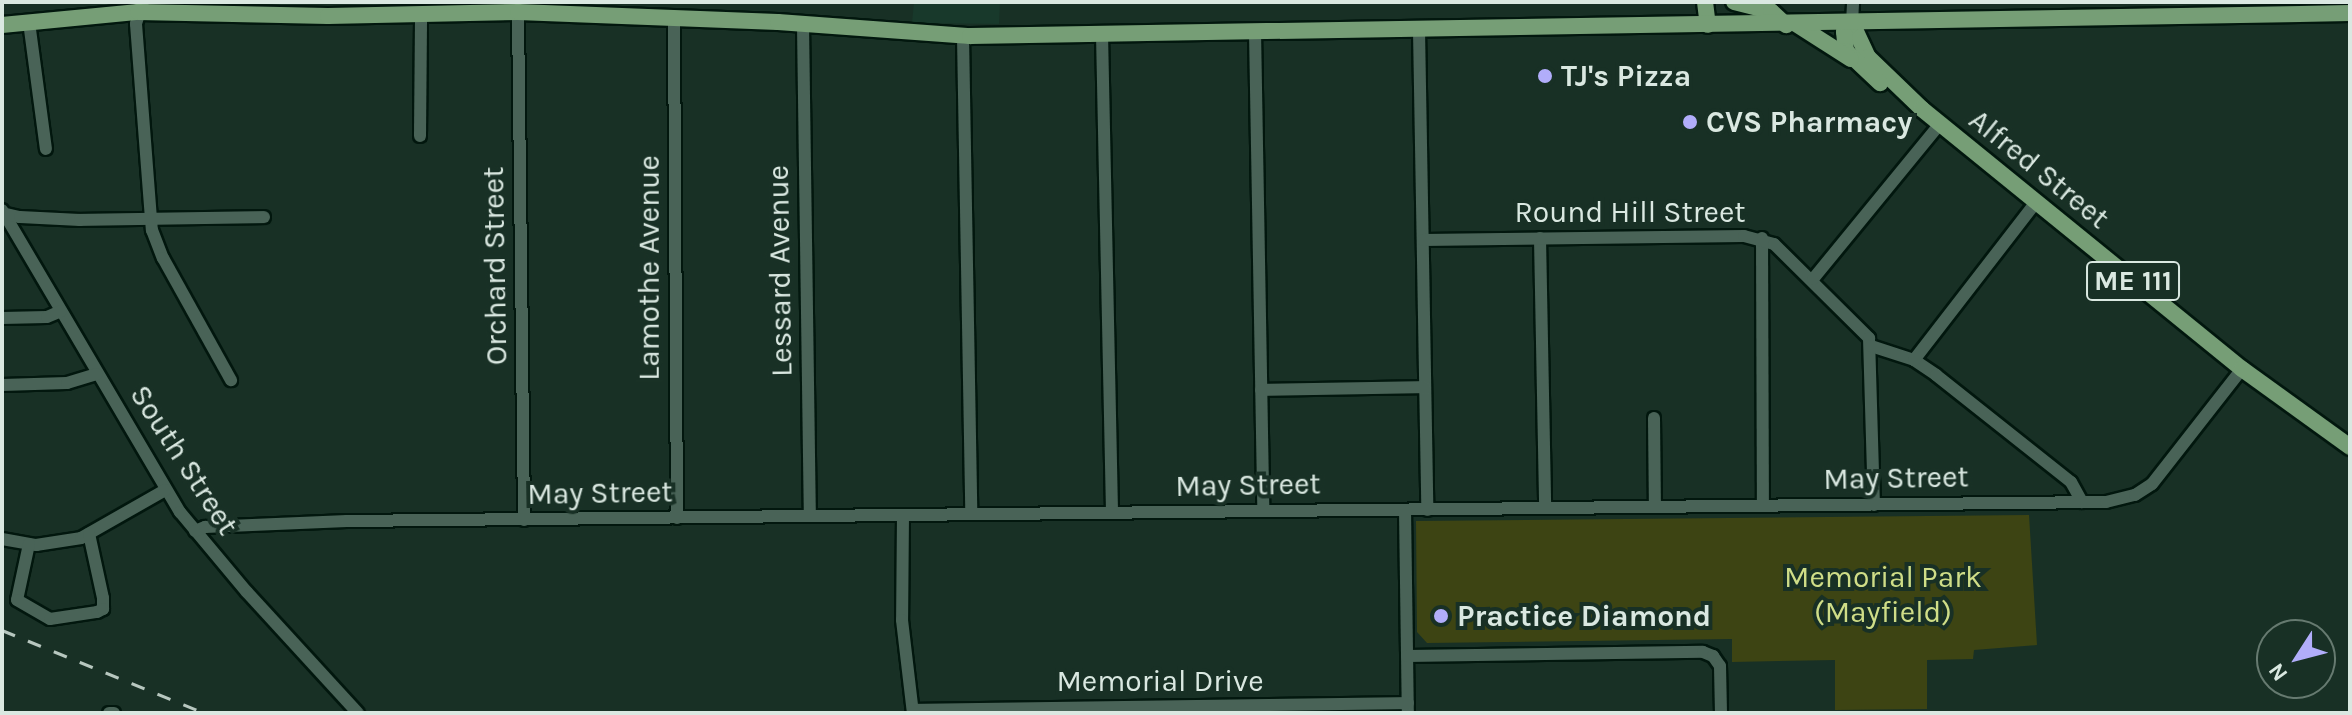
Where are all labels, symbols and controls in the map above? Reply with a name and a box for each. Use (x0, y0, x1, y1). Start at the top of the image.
place label: TJ's Pizza (1561, 58, 1691, 94)
marker: TJ's Pizza (1536, 67, 1554, 85)
street label: Alfred Street (1962, 102, 2116, 236)
place label: CVS Pharmacy (1706, 104, 1912, 140)
marker: CVS Pharmacy (1681, 113, 1699, 131)
street label: Lamothe Avenue (631, 155, 667, 381)
street label: Lessard Avenue (760, 165, 800, 377)
street label: Orchard Street (475, 166, 515, 366)
street label: Round Hill Street (1514, 194, 1746, 230)
road number: ME 111 (2085, 257, 2181, 305)
street label: South Street (122, 378, 246, 542)
street label: May Street (1823, 459, 1969, 497)
street label: May Street (1175, 466, 1321, 504)
street label: May Street (527, 474, 673, 512)
park label: Memorial Park (Mayfield) (1784, 559, 1982, 630)
place label: Practice Diamond (1457, 598, 1711, 634)
marker: Practice Diamond (1432, 607, 1450, 625)
north arrow (2256, 619, 2336, 699)
text: N (2263, 658, 2293, 686)
street label: Memorial Drive (1056, 663, 1264, 699)

